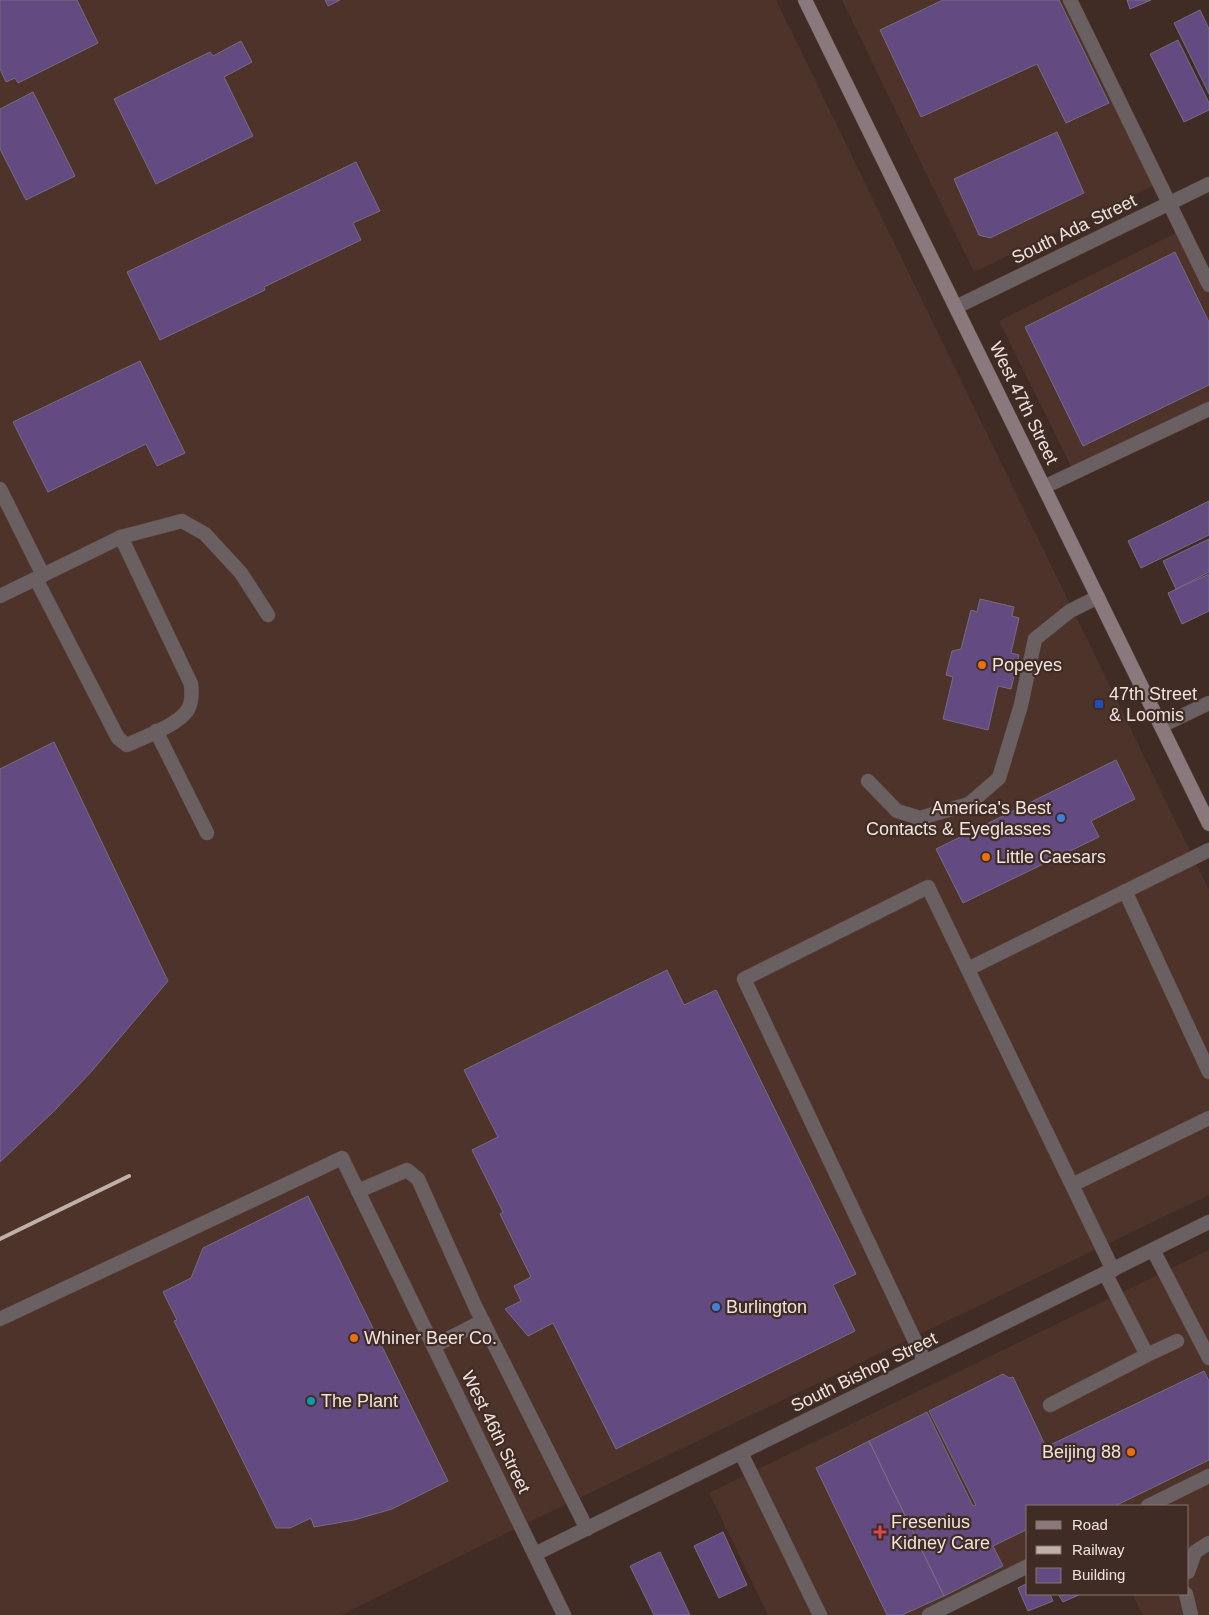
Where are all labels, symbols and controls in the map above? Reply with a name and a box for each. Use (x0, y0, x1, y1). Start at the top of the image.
street label: South Ada Street (1008, 190, 1140, 268)
street label: West 47th Street (986, 339, 1062, 467)
place label: Popeyes (992, 655, 1062, 675)
marker: Popeyes (976, 659, 988, 671)
place label: 47th Street & Loomis (1109, 684, 1197, 725)
marker: 47th Street & Loomis (1093, 698, 1105, 710)
place label: America's Best Contacts & Eyeglasses (866, 798, 1051, 839)
marker: America's Best Contacts & Eyeglasses (1055, 812, 1067, 824)
place label: Little Caesars (996, 847, 1106, 867)
marker: Little Caesars (980, 851, 992, 863)
place label: Burlington (726, 1297, 807, 1317)
marker: Burlington (710, 1301, 722, 1313)
place label: Whiner Beer Co. (364, 1328, 497, 1348)
street label: South Bishop Street (788, 1328, 940, 1416)
marker: Whiner Beer Co. (348, 1332, 360, 1344)
street label: West 46th Street (458, 1368, 534, 1496)
place label: The Plant (321, 1391, 398, 1411)
marker: The Plant (305, 1395, 317, 1407)
place label: Beijing 88 (1042, 1442, 1121, 1462)
marker: Beijing 88 (1125, 1446, 1137, 1458)
legend (1026, 1505, 1189, 1595)
place label: Fresenius Kidney Care (891, 1512, 990, 1553)
text: Road (1072, 1516, 1108, 1533)
marker: Fresenius Kidney Care (873, 1525, 887, 1539)
text: Railway (1072, 1541, 1125, 1558)
text: Building (1072, 1566, 1125, 1583)

